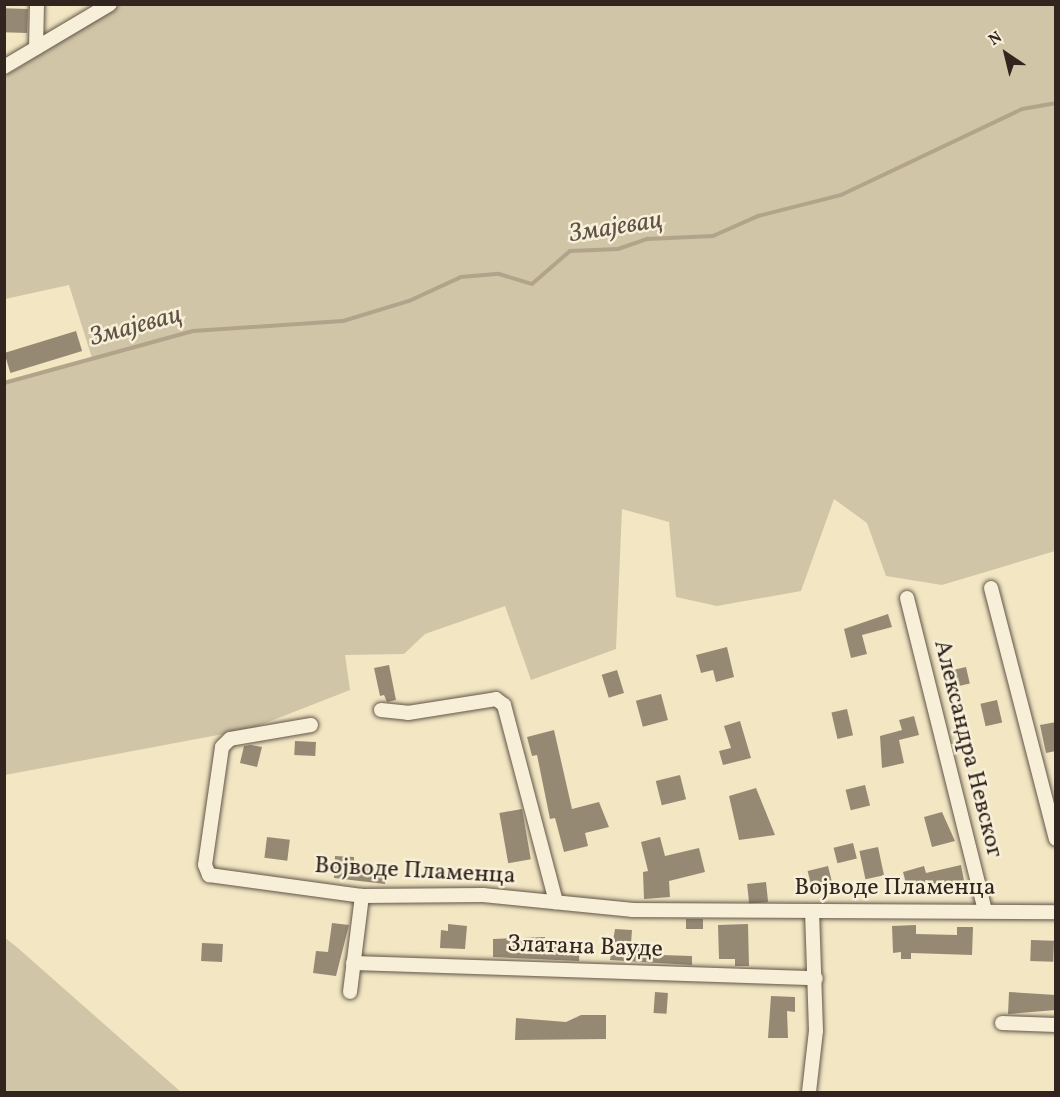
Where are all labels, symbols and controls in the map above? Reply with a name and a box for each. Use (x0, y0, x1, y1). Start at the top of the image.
north arrow (976, 24, 1036, 84)
text: N (985, 27, 1007, 52)
water label: Змајевац (567, 205, 665, 251)
water label: Змајевац (87, 300, 185, 354)
street label: Александра Невског (926, 637, 1008, 861)
street label: Војводе Пламенца (314, 852, 516, 892)
street label: Војводе Пламенца (794, 875, 996, 903)
street label: Златана Вауде (507, 931, 663, 965)

